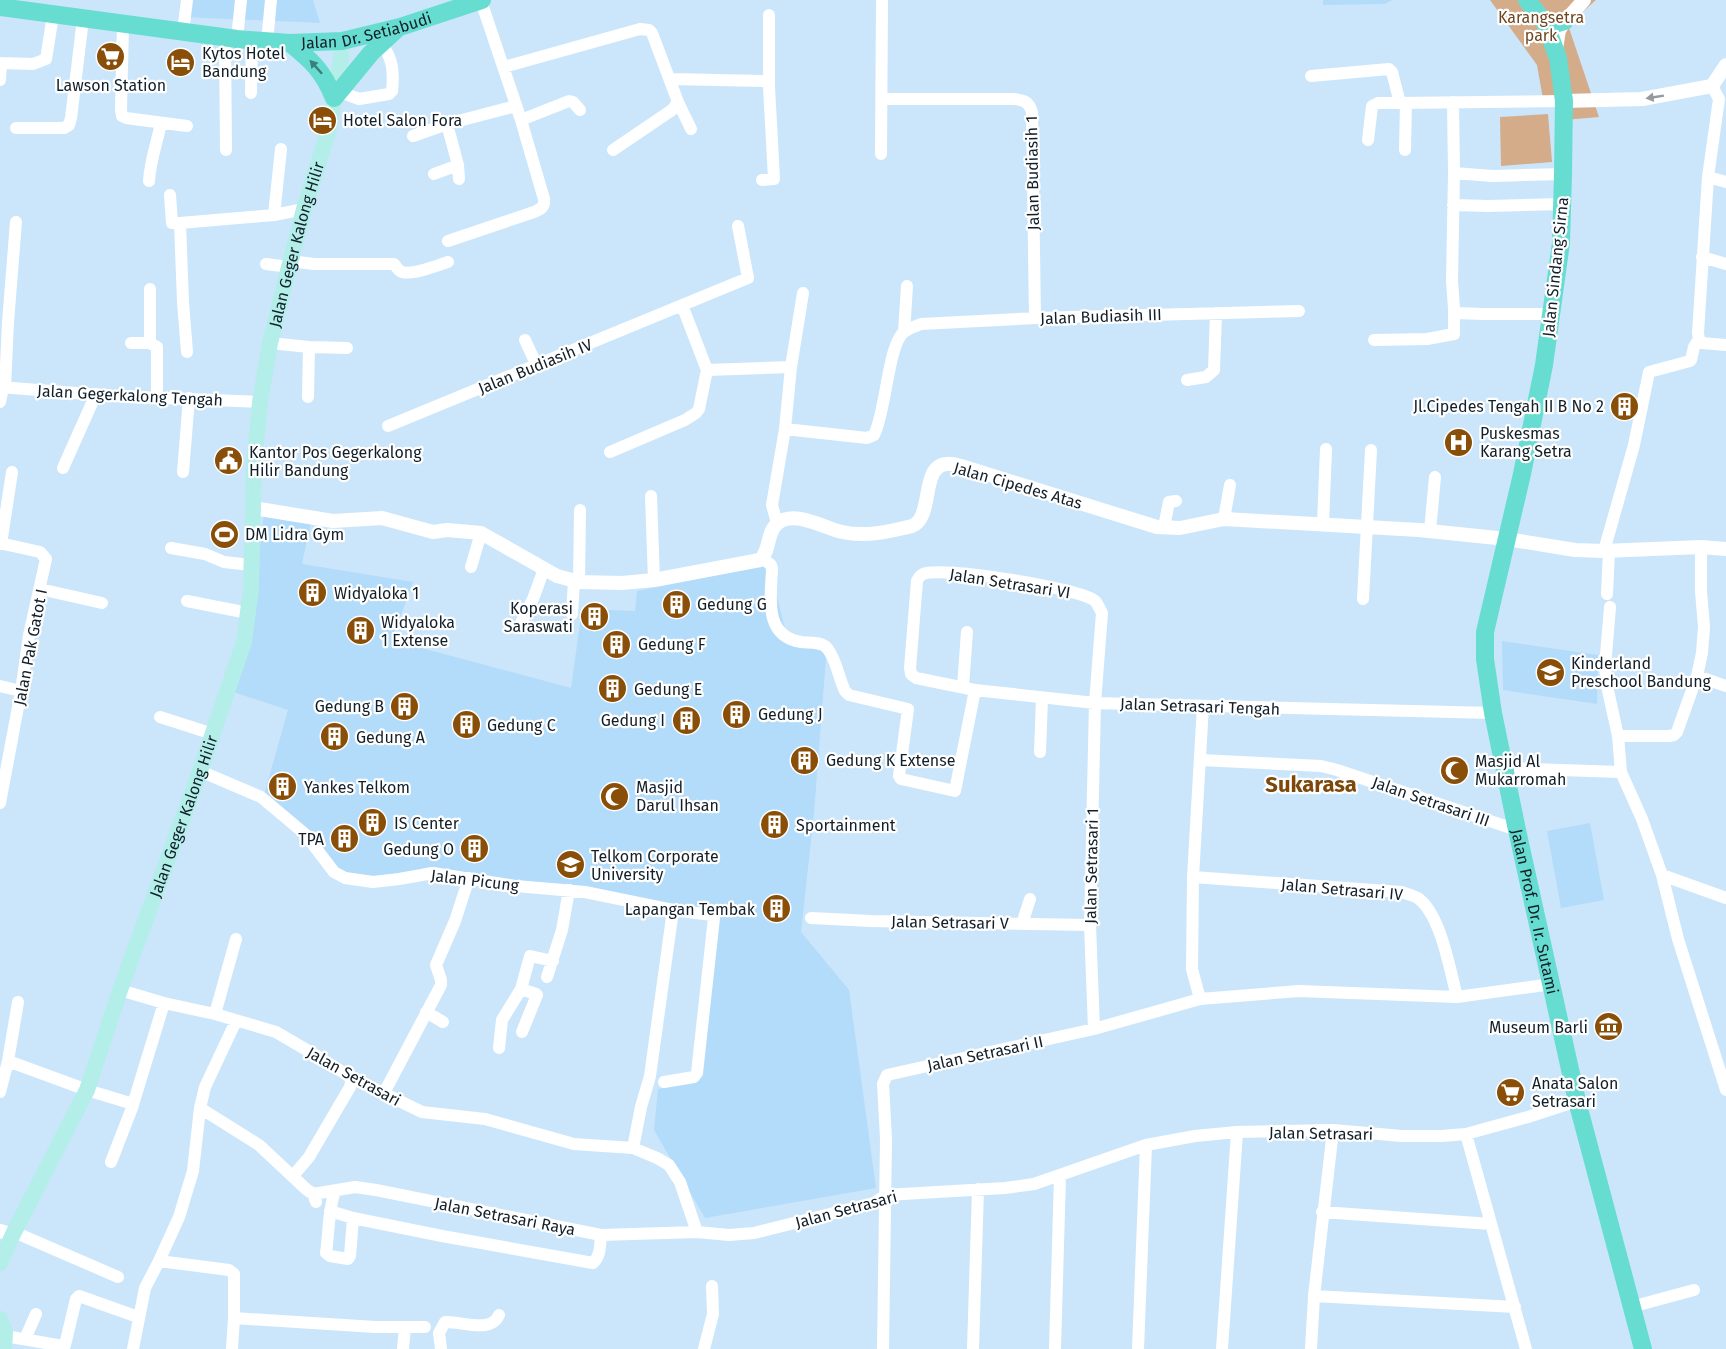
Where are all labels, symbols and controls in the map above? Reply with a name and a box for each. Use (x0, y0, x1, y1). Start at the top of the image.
street label: Jalan Dr. Setiabudi (301, 8, 434, 53)
park label: Karangsetra park (1498, 8, 1584, 45)
supermarket icon: Lawson Station (95, 41, 127, 73)
place label: Kytos Hotel Bandung (202, 44, 285, 81)
hotel icon: Kytos Hotel Bandung (165, 46, 197, 78)
one-way arrow (310, 60, 323, 75)
place label: Lawson Station (56, 76, 166, 95)
one-way arrow (1645, 93, 1664, 102)
hotel icon: Hotel Salon Fora (306, 104, 338, 136)
place label: Hotel Salon Fora (343, 111, 462, 130)
street label: Jalan Budiasih 1 (1022, 116, 1043, 230)
street label: Jalan Geger Kalong Hilir (265, 159, 328, 330)
street label: Jalan Sindang Sirna (1539, 196, 1572, 338)
street label: Jalan Budiasih III (1040, 305, 1162, 328)
street label: Jalan Budiasih IV (475, 335, 595, 398)
street label: Jalan Gegerkalong Tengah (37, 381, 223, 410)
building icon: Jl.Cipedes Tengah II B No 2 (1609, 390, 1641, 422)
place label: Jl.Cipedes Tengah II B No 2 (1413, 397, 1604, 416)
place label: Puskesmas Karang Setra (1480, 424, 1572, 461)
hospital icon: Puskesmas Karang Setra (1443, 426, 1475, 458)
place label: Kantor Pos Gegerkalong Hilir Bandung (249, 443, 422, 480)
public building icon: Kantor Pos Gegerkalong Hilir Bandung (212, 445, 244, 477)
street label: Jalan Cipedes Atas (951, 458, 1084, 513)
sports icon: DM Lidra Gym (208, 518, 240, 550)
place label: DM Lidra Gym (245, 525, 344, 544)
street label: Jalan Setrasari VI (948, 565, 1072, 602)
building icon: Widyaloka 1 (297, 577, 329, 609)
place label: Widyaloka 1 (334, 584, 419, 603)
street label: Jalan Pak Gatot I (10, 587, 51, 707)
building icon: Gedung G (660, 588, 692, 620)
place label: Gedung G (697, 595, 767, 614)
place label: Koperasi Saraswati (504, 599, 573, 636)
building icon: Koperasi Saraswati (578, 601, 610, 633)
place label: Widyaloka 1 Extense (381, 613, 455, 650)
building icon: Widyaloka 1 Extense (344, 615, 376, 647)
building icon: Gedung F (601, 628, 633, 660)
place label: Gedung F (638, 635, 706, 654)
place label: Kinderland Preschool Bandung (1571, 654, 1712, 691)
school or university icon: Kinderland Preschool Bandung (1534, 656, 1566, 688)
building icon: Gedung E (597, 673, 629, 705)
place label: Gedung E (634, 680, 702, 699)
building icon: Gedung B (389, 690, 421, 722)
street label: Jalan Setrasari Tengah (1120, 694, 1280, 719)
place label: Gedung B (315, 697, 384, 716)
building icon: Gedung J (721, 698, 753, 730)
building icon: Gedung I (670, 704, 702, 736)
place label: Gedung J (758, 705, 823, 724)
building icon: Gedung C (450, 709, 482, 741)
place label: Gedung I (601, 711, 665, 730)
place label: Gedung C (487, 716, 556, 735)
building icon: Gedung A (319, 721, 351, 753)
place label: Gedung A (356, 728, 426, 747)
street label: Jalan Geger Kalong Hilir (146, 732, 222, 900)
building icon: Gedung K Extense (789, 744, 821, 776)
place label: Gedung K Extense (826, 751, 955, 770)
place label: Masjid Al Mukarromah (1475, 752, 1566, 789)
mosque icon: Masjid Al Mukarromah (1438, 754, 1470, 786)
building icon: Yankes Telkom (267, 771, 299, 803)
district label: Sukarasa (1265, 771, 1357, 798)
street label: Jalan Setrasari III (1370, 772, 1492, 830)
place label: Yankes Telkom (304, 778, 410, 797)
place label: Masjid Darul Ihsan (636, 778, 719, 815)
mosque icon: Masjid Darul Ihsan (599, 780, 631, 812)
building icon: IS Center (357, 807, 389, 839)
street label: Jalan Setrasari 1 (1081, 808, 1102, 924)
building icon: Sportainment (759, 809, 791, 841)
place label: IS Center (394, 814, 460, 833)
place label: Sportainment (796, 816, 896, 835)
building icon: TPA (329, 823, 361, 855)
street label: Jalan Prof. Dr. Ir. Sutami (1507, 827, 1562, 996)
place label: TPA (298, 830, 325, 849)
building icon: Gedung O (459, 833, 491, 865)
place label: Gedung O (383, 840, 454, 859)
place label: Telkom Corporate University (591, 847, 719, 884)
school or university icon: Telkom Corporate University (554, 849, 586, 881)
street label: Jalan Picung (430, 866, 521, 895)
street label: Jalan Setrasari IV (1280, 875, 1404, 904)
building icon: Lapangan Tembak (760, 893, 792, 925)
place label: Lapangan Tembak (625, 900, 756, 919)
street label: Jalan Setrasari V (891, 912, 1009, 933)
museum icon: Museum Barli (1593, 1011, 1625, 1043)
place label: Museum Barli (1489, 1018, 1588, 1037)
street label: Jalan Setrasari II (925, 1032, 1045, 1075)
street label: Jalan Setrasari (303, 1043, 404, 1110)
place label: Anata Salon Setrasari (1532, 1074, 1618, 1111)
supermarket icon: Anata Salon Setrasari (1495, 1076, 1527, 1108)
street label: Jalan Setrasari (1269, 1123, 1373, 1144)
street label: Jalan Setrasari (793, 1187, 899, 1232)
street label: Jalan Setrasari Raya (433, 1194, 577, 1239)

